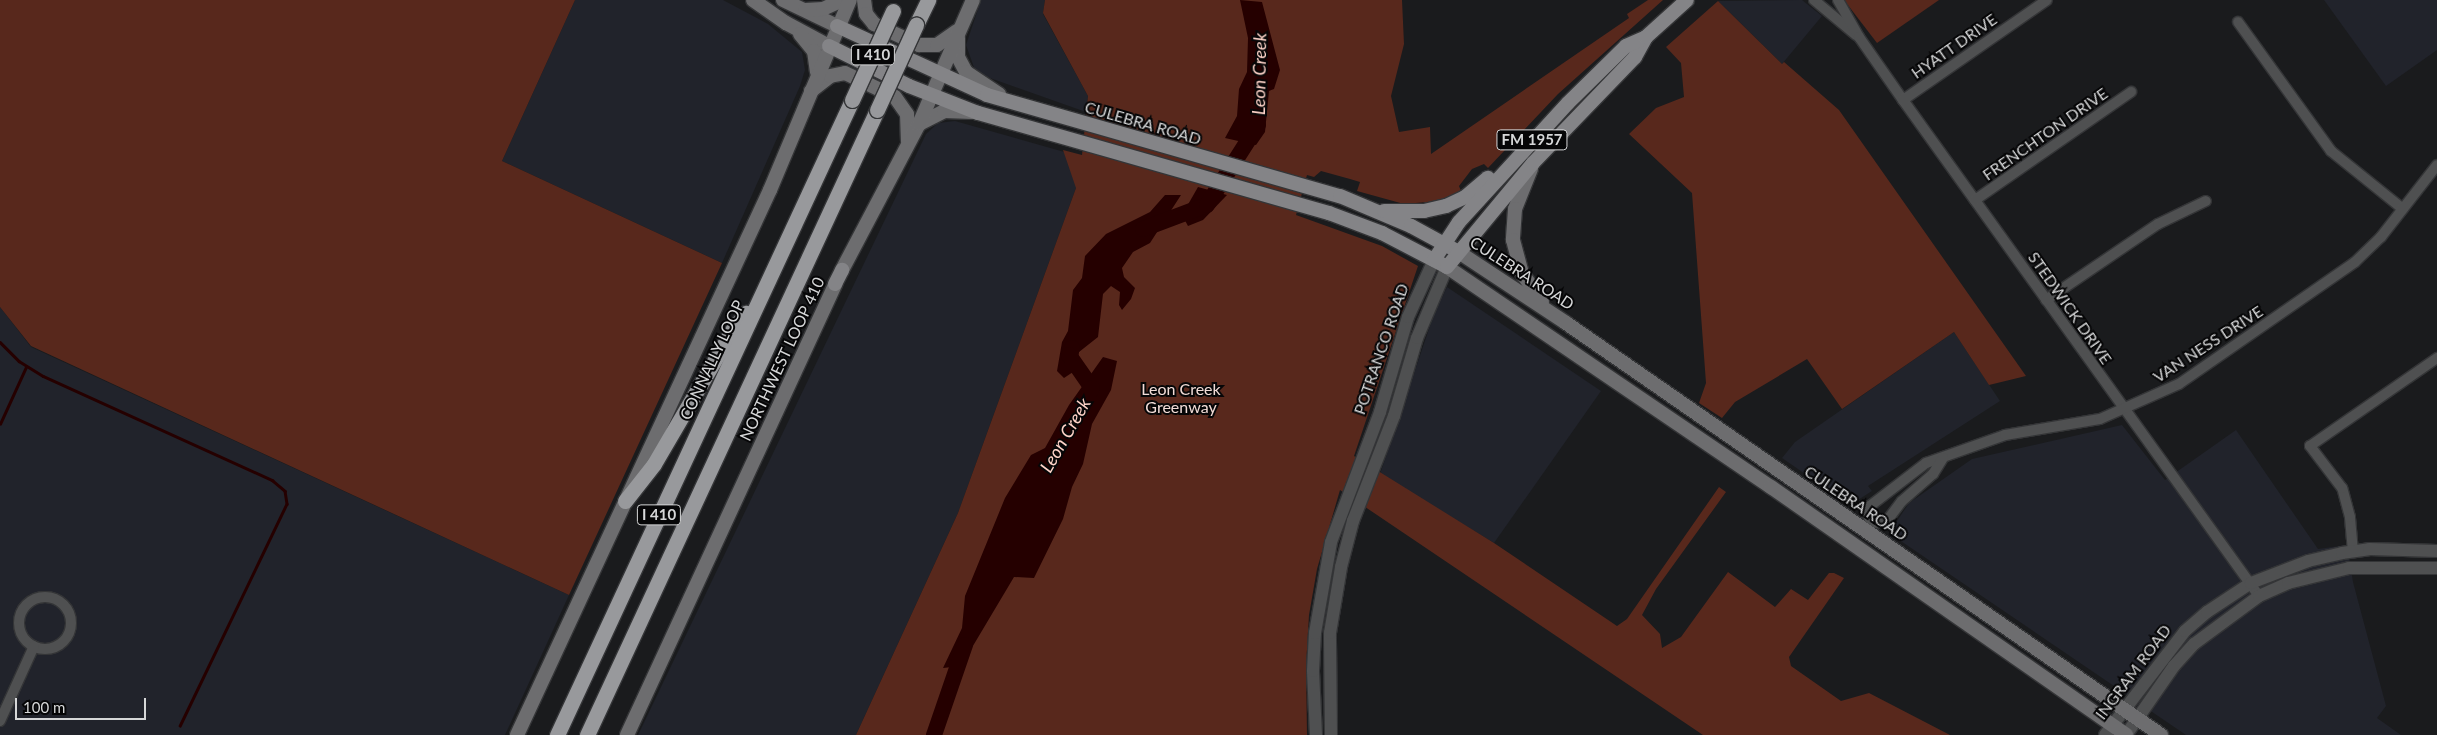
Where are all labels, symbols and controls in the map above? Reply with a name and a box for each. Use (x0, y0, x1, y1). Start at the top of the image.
street label: HYATT DRIVE (1907, 9, 2001, 83)
water label: Leon Creek (1247, 33, 1271, 115)
road number: I 410 (850, 42, 896, 68)
street label: FRENCHTON DRIVE (1979, 84, 2111, 184)
street label: CULEBRA ROAD (1082, 97, 1204, 149)
road number: FM 1957 (1496, 128, 1568, 152)
street label: CULEBRA ROAD (1466, 232, 1578, 314)
street label: STEDWICK DRIVE (2024, 248, 2116, 368)
street label: NORTHWEST LOOP 410 (735, 274, 829, 444)
street label: POTRANCO ROAD (1350, 281, 1412, 417)
street label: CONNALLY LOOP (676, 297, 748, 423)
street label: VAN NESS DRIVE (2150, 301, 2266, 387)
park label: Leon Creek Greenway (1141, 379, 1221, 417)
water label: Leon Creek (1035, 394, 1095, 476)
street label: CULEBRA ROAD (1801, 461, 1911, 545)
road number: I 410 (636, 502, 682, 528)
street label: INGRAM ROAD (2091, 621, 2175, 723)
scale bar (18, 688, 149, 720)
text: 100 m (23, 698, 65, 716)

